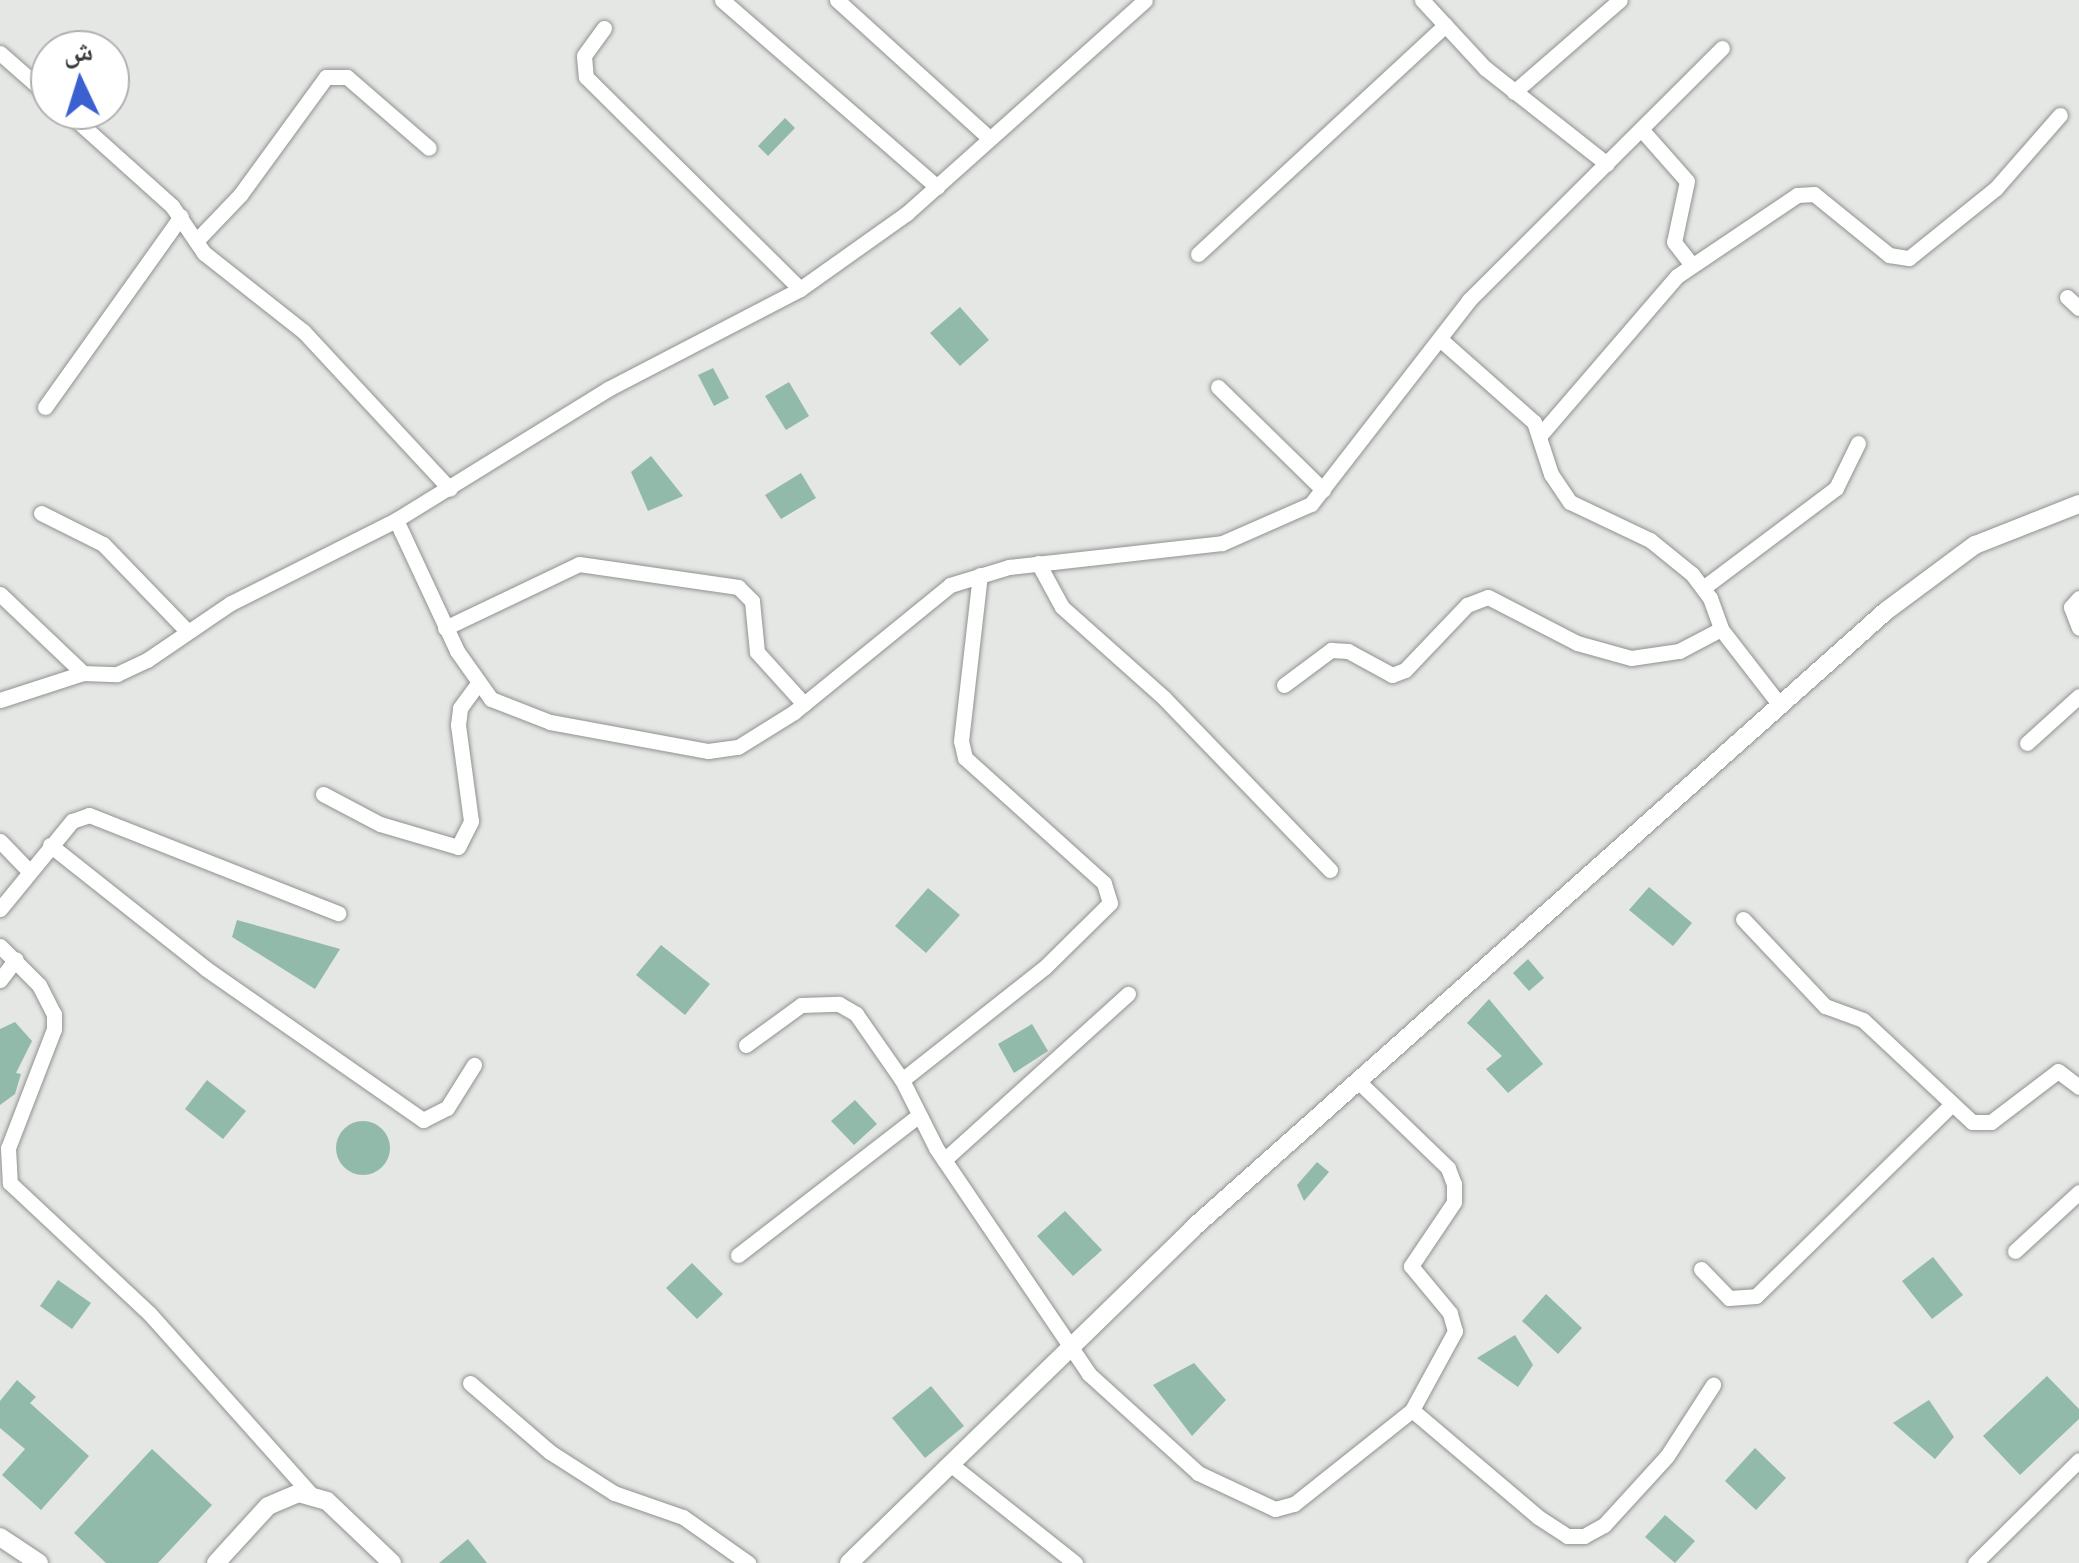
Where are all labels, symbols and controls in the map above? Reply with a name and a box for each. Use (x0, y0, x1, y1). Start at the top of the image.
north arrow (30, 30, 130, 130)
text: ش (62, 34, 94, 69)

